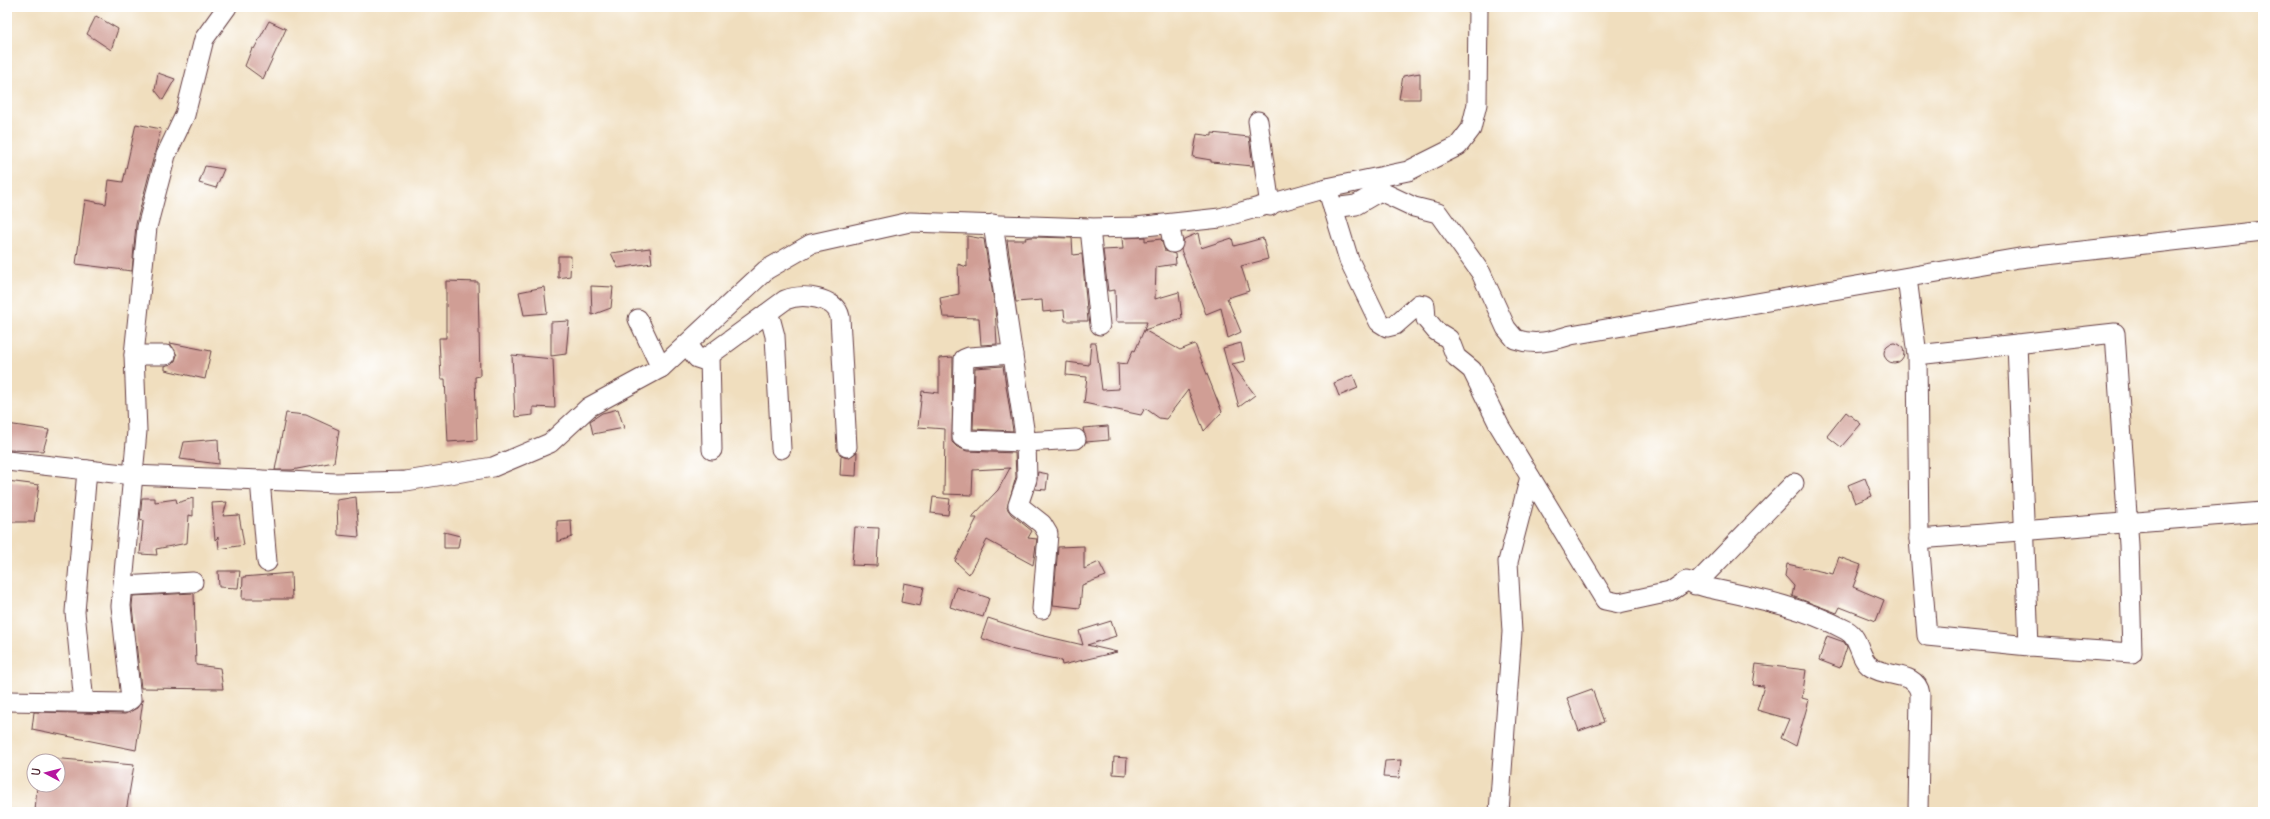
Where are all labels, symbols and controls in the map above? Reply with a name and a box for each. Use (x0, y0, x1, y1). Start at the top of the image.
north arrow (26, 753, 66, 793)
text: U (29, 767, 43, 776)

